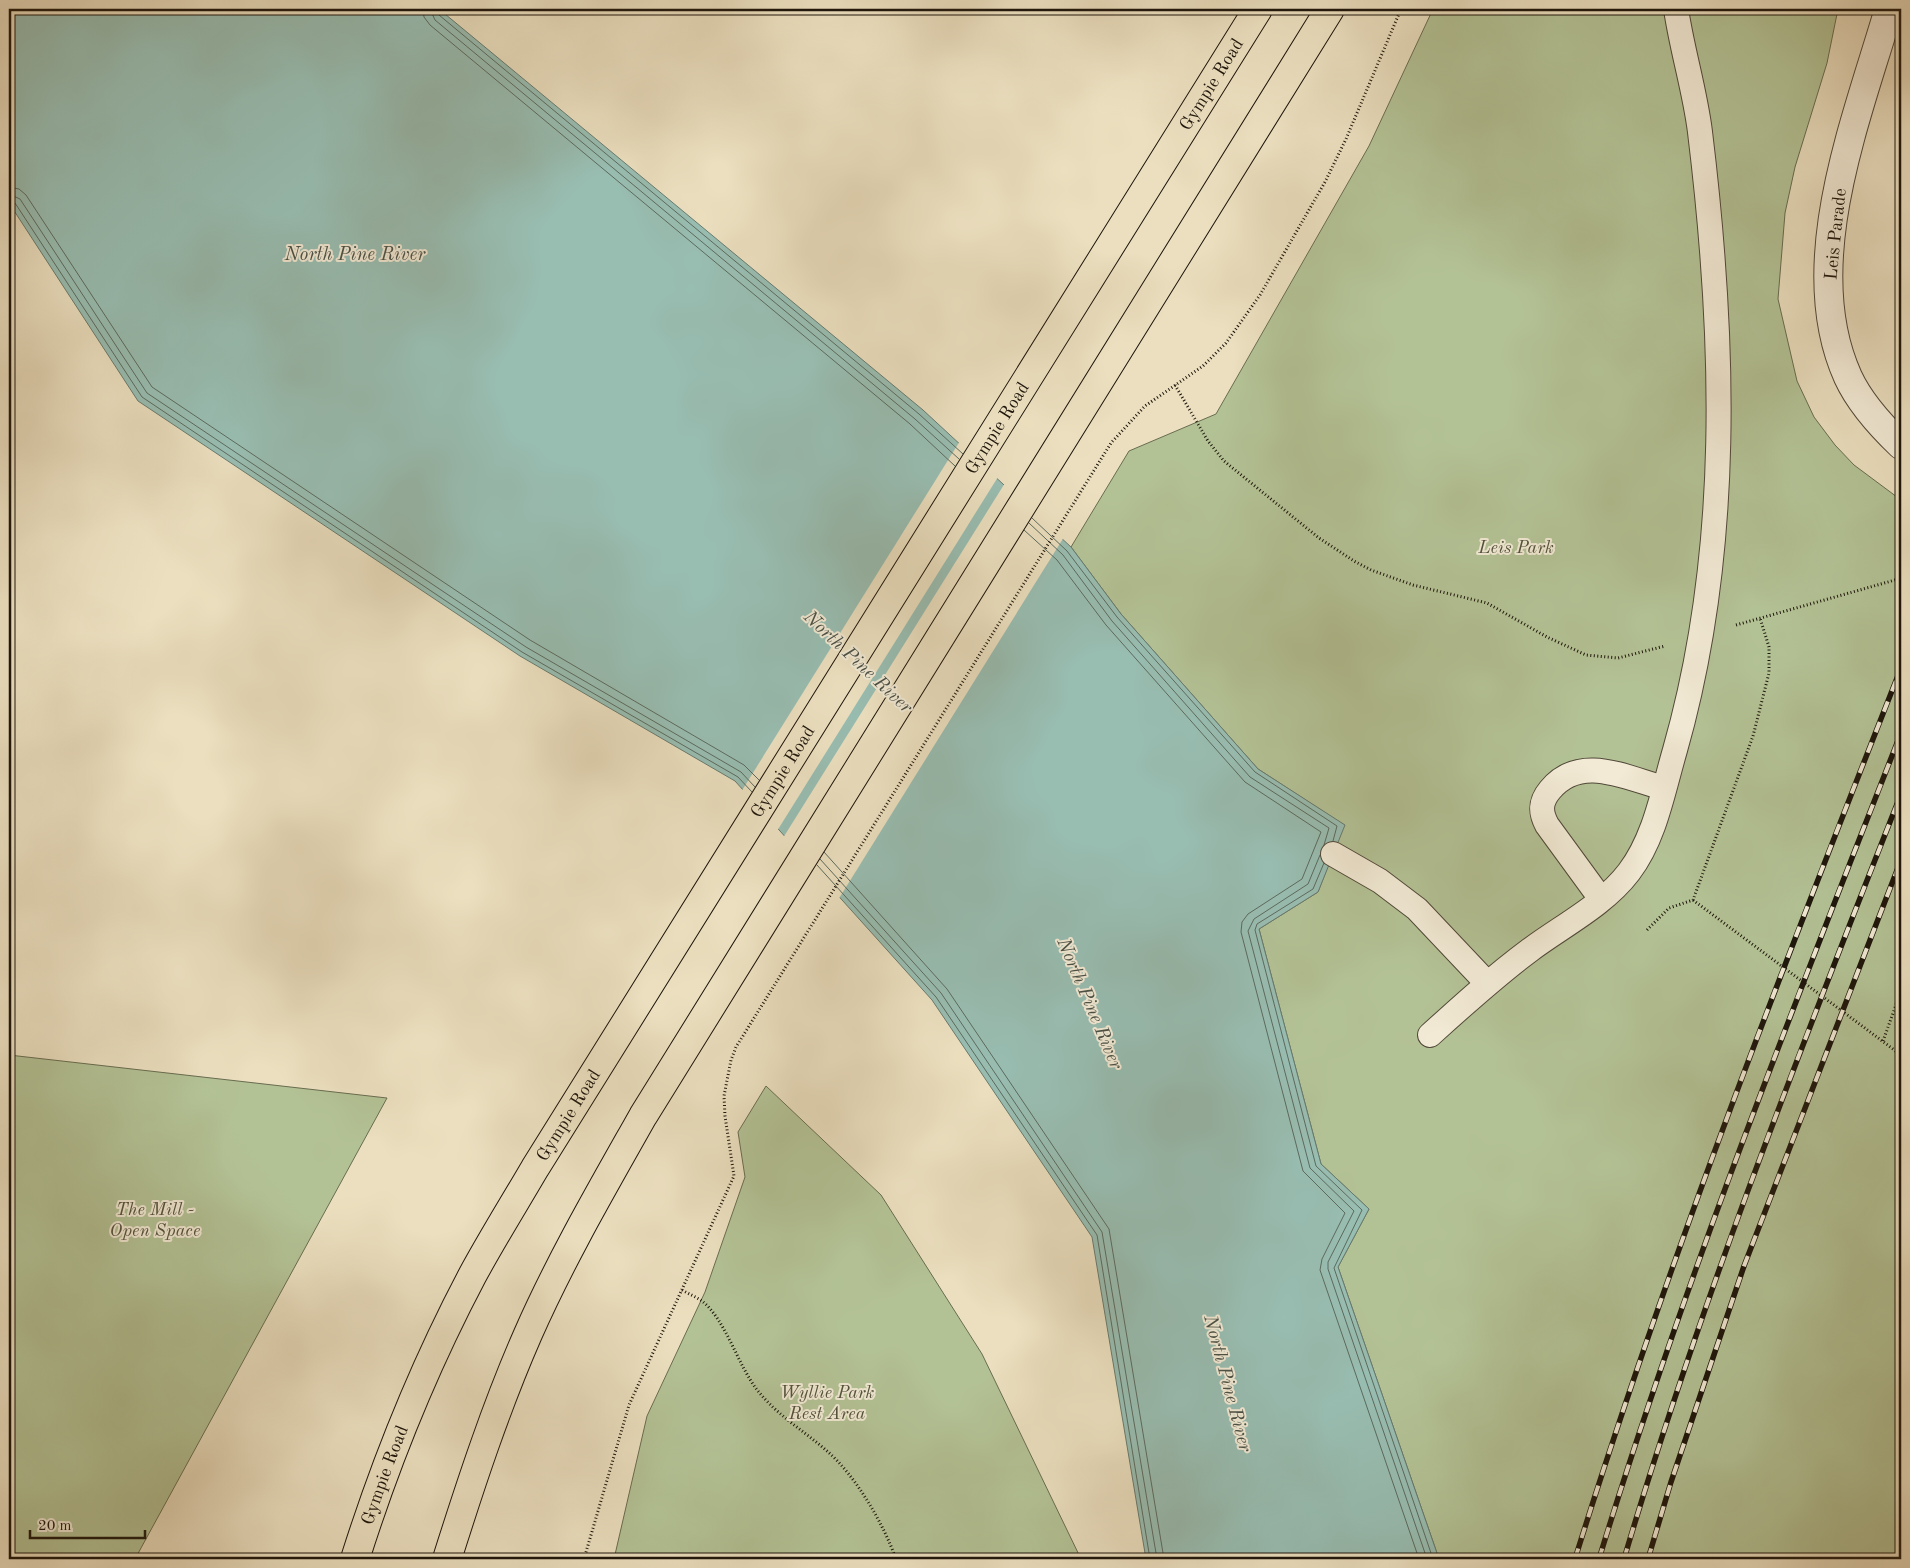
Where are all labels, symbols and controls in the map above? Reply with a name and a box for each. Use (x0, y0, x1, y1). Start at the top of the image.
street label: Gympie Road (1177, 36, 1247, 134)
street label: Leis Parade (1822, 187, 1850, 281)
water label: North Pine River (284, 246, 426, 265)
street label: Gympie Road (962, 379, 1033, 477)
park label: Leis Park (1477, 539, 1554, 557)
water label: North Pine River (799, 607, 916, 718)
street label: Gympie Road (748, 723, 818, 821)
water label: North Pine River (1052, 935, 1125, 1073)
street label: Gympie Road (534, 1067, 604, 1165)
park label: The Mill - Open Space (110, 1201, 200, 1240)
water label: North Pine River (1199, 1312, 1254, 1455)
park label: Wyllie Park Rest Area (780, 1384, 875, 1423)
street label: Gympie Road (359, 1423, 412, 1527)
scale bar (30, 1508, 145, 1540)
text: 20 m (38, 1519, 72, 1534)

